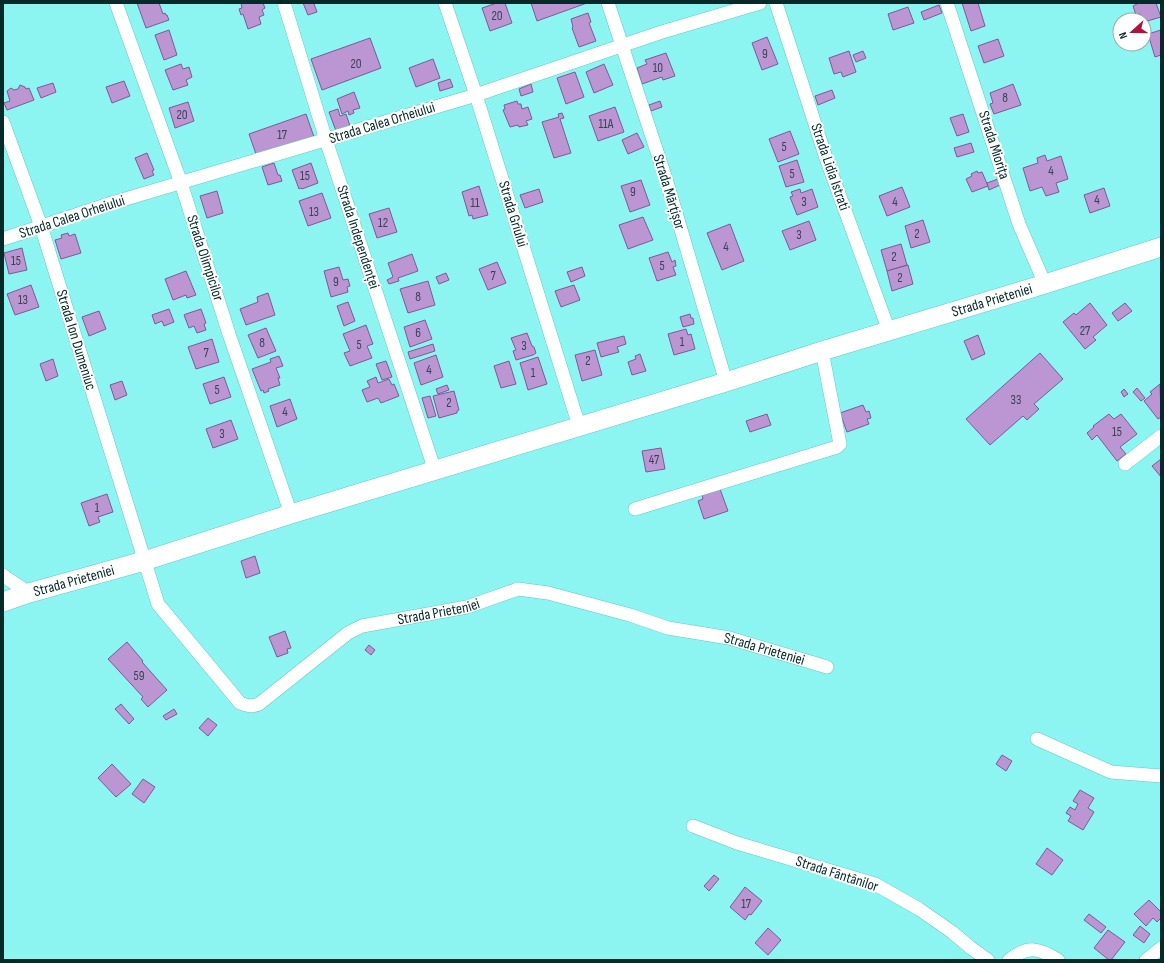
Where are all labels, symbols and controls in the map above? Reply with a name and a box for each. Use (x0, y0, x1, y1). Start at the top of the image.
house number: 20 (491, 8, 503, 24)
north arrow (1112, 12, 1152, 52)
text: N (1116, 30, 1130, 40)
house number: 9 (762, 46, 768, 62)
house number: 20 (350, 56, 362, 72)
house number: 10 (653, 60, 663, 76)
house number: 8 (1002, 90, 1008, 106)
street label: Strada Calea Orheiului (327, 98, 438, 148)
house number: 20 (176, 107, 188, 123)
street label: Strada Miorița (974, 109, 1014, 182)
house number: 11A (599, 116, 614, 132)
street label: Strada Lidia Istrati (806, 121, 854, 213)
house number: 17 (277, 127, 288, 143)
house number: 5 (781, 139, 787, 155)
street label: Strada Mărțișor (649, 152, 690, 233)
house number: 4 (1048, 163, 1054, 179)
house number: 5 (789, 166, 795, 182)
house number: 15 (300, 168, 310, 184)
street label: Strada Grîului (494, 179, 532, 249)
street label: Strada Independenței (332, 183, 384, 291)
house number: 9 (630, 184, 636, 200)
street label: Strada Calea Orheiului (17, 191, 127, 243)
house number: 4 (1094, 192, 1100, 208)
house number: 3 (801, 194, 807, 210)
house number: 4 (892, 194, 898, 210)
house number: 11 (470, 195, 480, 211)
house number: 13 (309, 204, 319, 220)
street label: Strada Olimpicilor (182, 213, 228, 304)
house number: 12 (378, 215, 388, 231)
house number: 2 (914, 226, 920, 242)
house number: 3 (796, 227, 802, 243)
house number: 4 (723, 239, 729, 255)
house number: 2 (891, 249, 897, 265)
house number: 15 (11, 253, 21, 269)
house number: 5 (659, 258, 665, 274)
house number: 7 (490, 268, 496, 284)
house number: 2 (897, 270, 903, 286)
house number: 9 (333, 274, 339, 290)
street label: Strada Prieteniei (949, 279, 1035, 321)
street label: Strada Ion Dumeniuc (52, 287, 100, 393)
house number: 8 (415, 289, 421, 305)
house number: 13 (18, 292, 28, 308)
house number: 27 (1080, 323, 1091, 339)
house number: 6 (415, 325, 421, 341)
house number: 1 (680, 334, 685, 350)
house number: 8 (259, 335, 265, 351)
house number: 5 (356, 337, 362, 353)
house number: 3 (521, 338, 527, 354)
house number: 7 (203, 345, 209, 361)
house number: 2 (585, 353, 591, 369)
house number: 4 (426, 362, 432, 378)
house number: 1 (531, 365, 536, 381)
house number: 5 (214, 382, 220, 398)
house number: 33 (1011, 392, 1021, 408)
house number: 2 (446, 395, 452, 411)
house number: 4 (282, 404, 288, 420)
house number: 15 (1112, 424, 1122, 440)
house number: 3 (219, 426, 225, 442)
house number: 47 (649, 452, 660, 468)
house number: 1 (95, 500, 100, 516)
street label: Strada Prieteniei (31, 560, 117, 601)
street label: Strada Prieteniei (396, 594, 482, 629)
street label: Strada Prieteniei (723, 628, 807, 669)
house number: 59 (134, 668, 145, 684)
street label: Strada Fântânilor (793, 852, 881, 897)
house number: 17 (741, 896, 752, 912)

